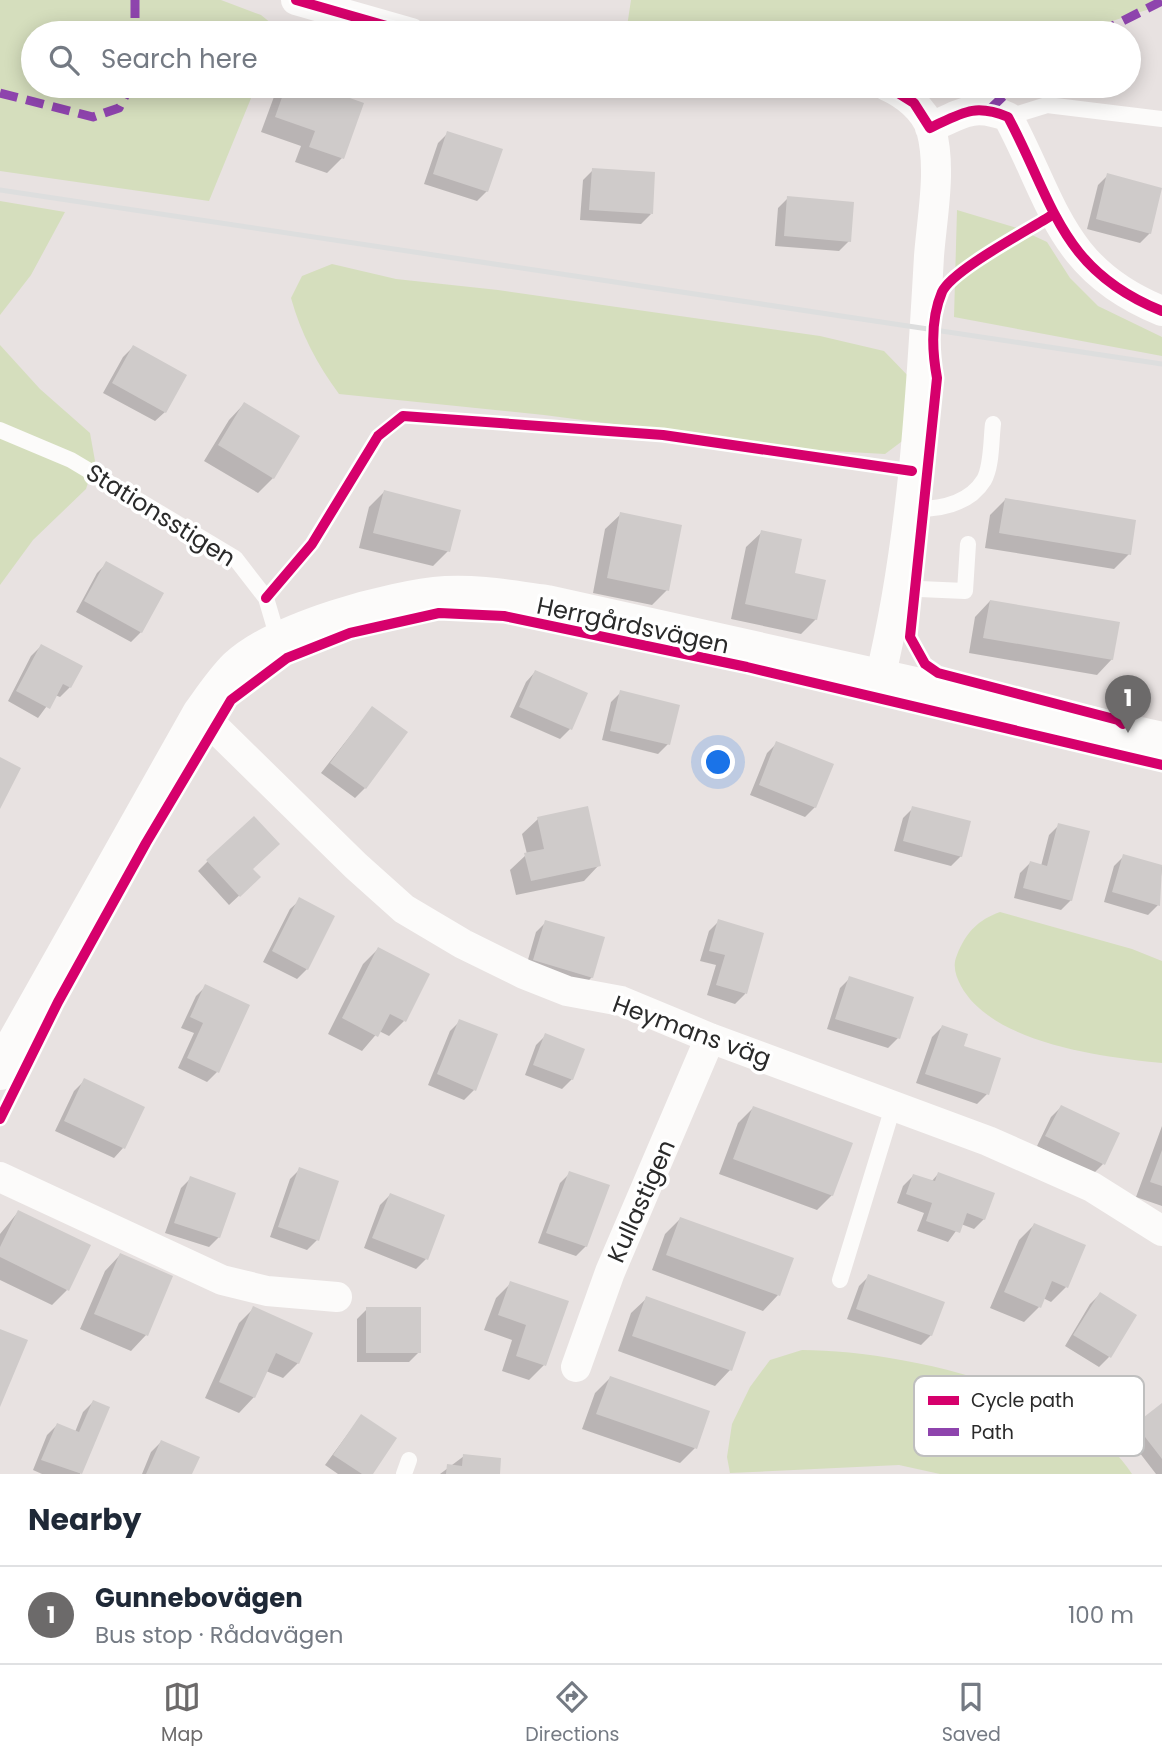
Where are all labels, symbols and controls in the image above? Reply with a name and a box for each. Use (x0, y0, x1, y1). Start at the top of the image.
search box (21, 21, 1141, 98)
icon: search (45, 41, 83, 79)
text: Search here (101, 41, 258, 77)
street label: Stationsstigen (80, 456, 242, 574)
street label: Herrgårdsvägen (534, 589, 732, 661)
pin: 1 (1105, 675, 1151, 733)
your location (701, 745, 735, 779)
street label: Heymans väg (608, 987, 776, 1075)
street label: Kullastigen (599, 1134, 683, 1268)
legend (914, 1376, 1144, 1456)
text: Cycle path (971, 1387, 1074, 1414)
text: Path (971, 1419, 1014, 1446)
text: Nearby (28, 1498, 142, 1541)
text: Gunnebovägen (95, 1580, 303, 1616)
text: 1 (47, 1599, 55, 1631)
text: 100 m (1068, 1599, 1134, 1631)
text: Bus stop · Rådavägen (95, 1619, 343, 1651)
tab: Map (161, 1678, 203, 1749)
tab: Directions (525, 1678, 620, 1749)
tab: Saved (942, 1678, 1001, 1749)

